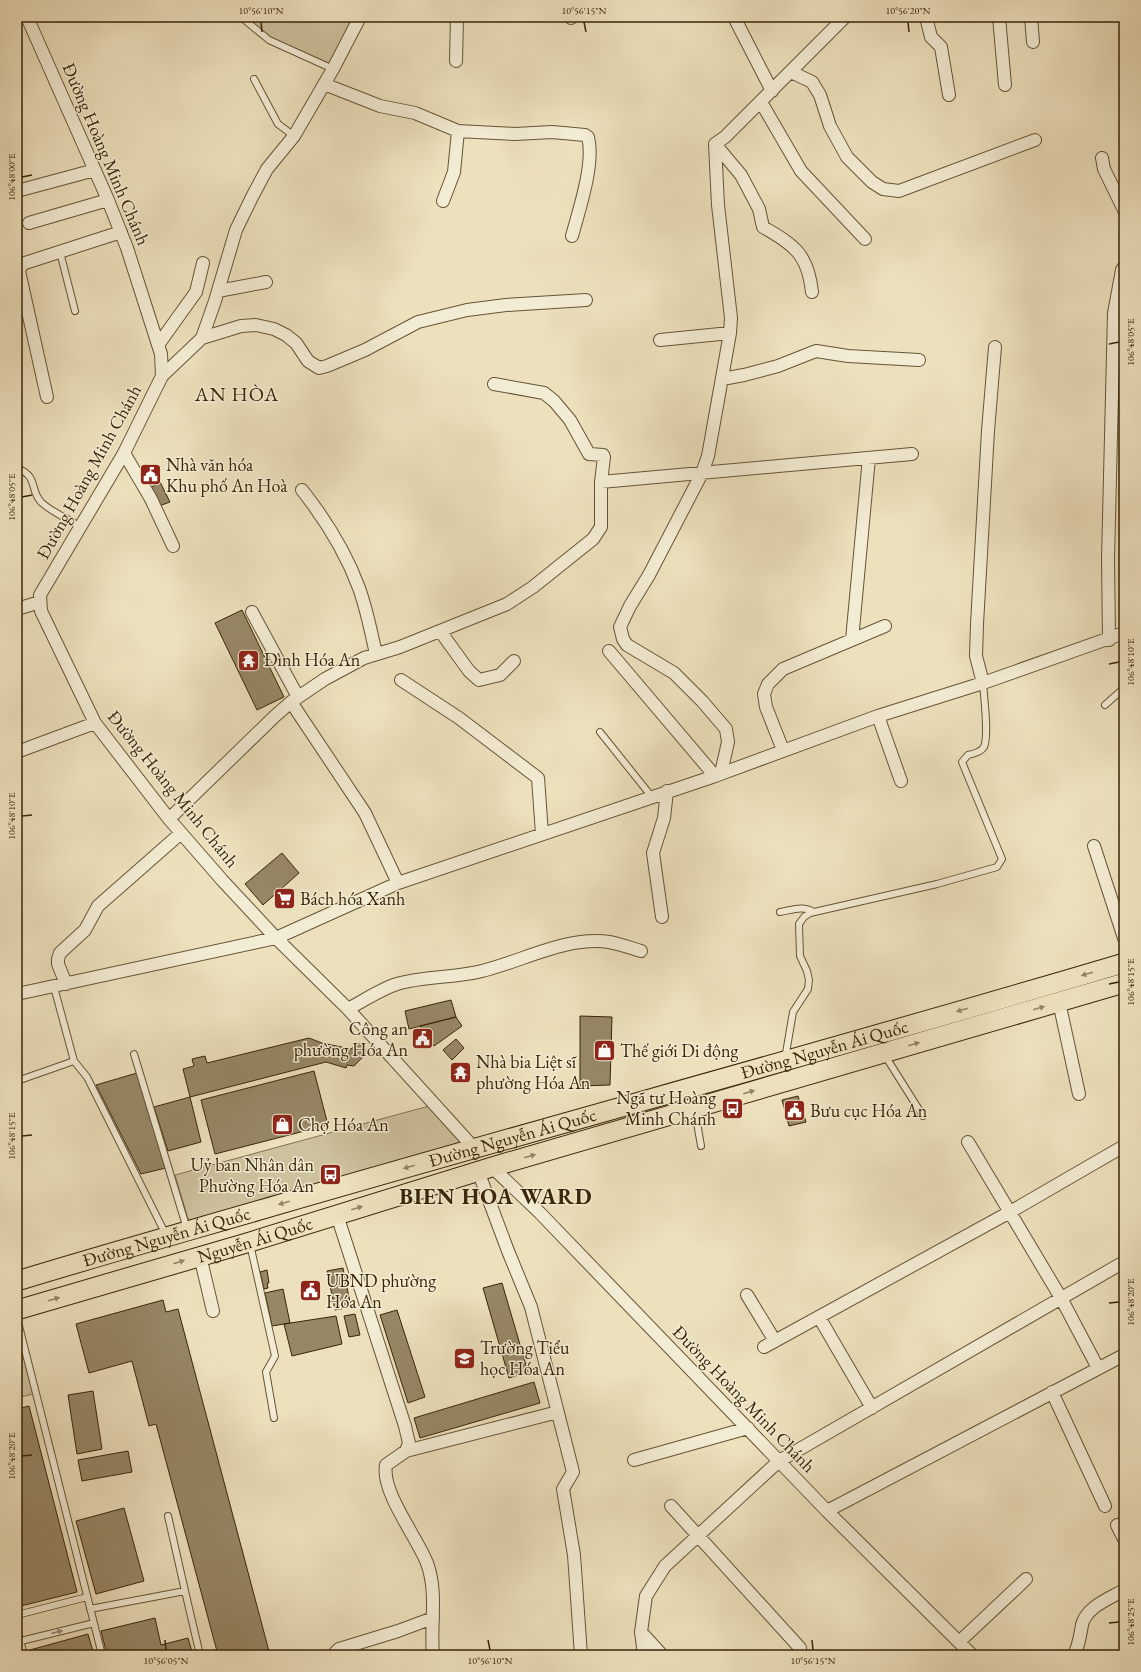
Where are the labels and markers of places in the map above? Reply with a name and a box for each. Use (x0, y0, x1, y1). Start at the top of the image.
place label: Nhà văn hóa Khu phố An Hoà (166, 453, 288, 497)
public building icon: Nhà văn hóa Khu phố An Hoà (137, 462, 163, 488)
temple icon: Đình Hóa An (236, 647, 262, 673)
place label: Đình Hóa An (264, 648, 361, 671)
supermarket icon: Bách hóa Xanh (271, 886, 297, 912)
place label: Bách hóa Xanh (300, 887, 405, 910)
place label: Công an phường Hóa An (294, 1017, 408, 1061)
public building icon: Công an phường Hóa An (410, 1026, 436, 1052)
shop icon: Thế giới Di động (592, 1038, 618, 1064)
place label: Thế giới Di động (620, 1039, 738, 1062)
place label: Nhà bia Liệt sĩ phường Hóa An (476, 1050, 591, 1094)
temple icon: Nhà bia Liệt sĩ phường Hóa An (447, 1059, 473, 1085)
place label: Ngã tư Hoàng Minh Chánh (616, 1086, 716, 1130)
bus stop icon: Ngã tư Hoàng Minh Chánh (719, 1095, 745, 1121)
public building icon: Bưu cục Hóa An (781, 1098, 807, 1124)
place label: Bưu cục Hóa An (810, 1099, 928, 1122)
shop icon: Chợ Hóa An (269, 1112, 295, 1138)
place label: Chợ Hóa An (298, 1113, 389, 1136)
place label: Uỷ ban Nhân dân Phường Hóa An (190, 1153, 314, 1197)
bus stop icon: Uỷ ban Nhân dân Phường Hóa An (317, 1162, 343, 1188)
place label: UBND phường Hóa An (326, 1269, 436, 1313)
public building icon: UBND phường Hóa An (297, 1278, 323, 1304)
place label: Trường Tiểu học Hóa An (480, 1336, 570, 1380)
school or university icon: Trường Tiểu học Hóa An (451, 1345, 477, 1371)

